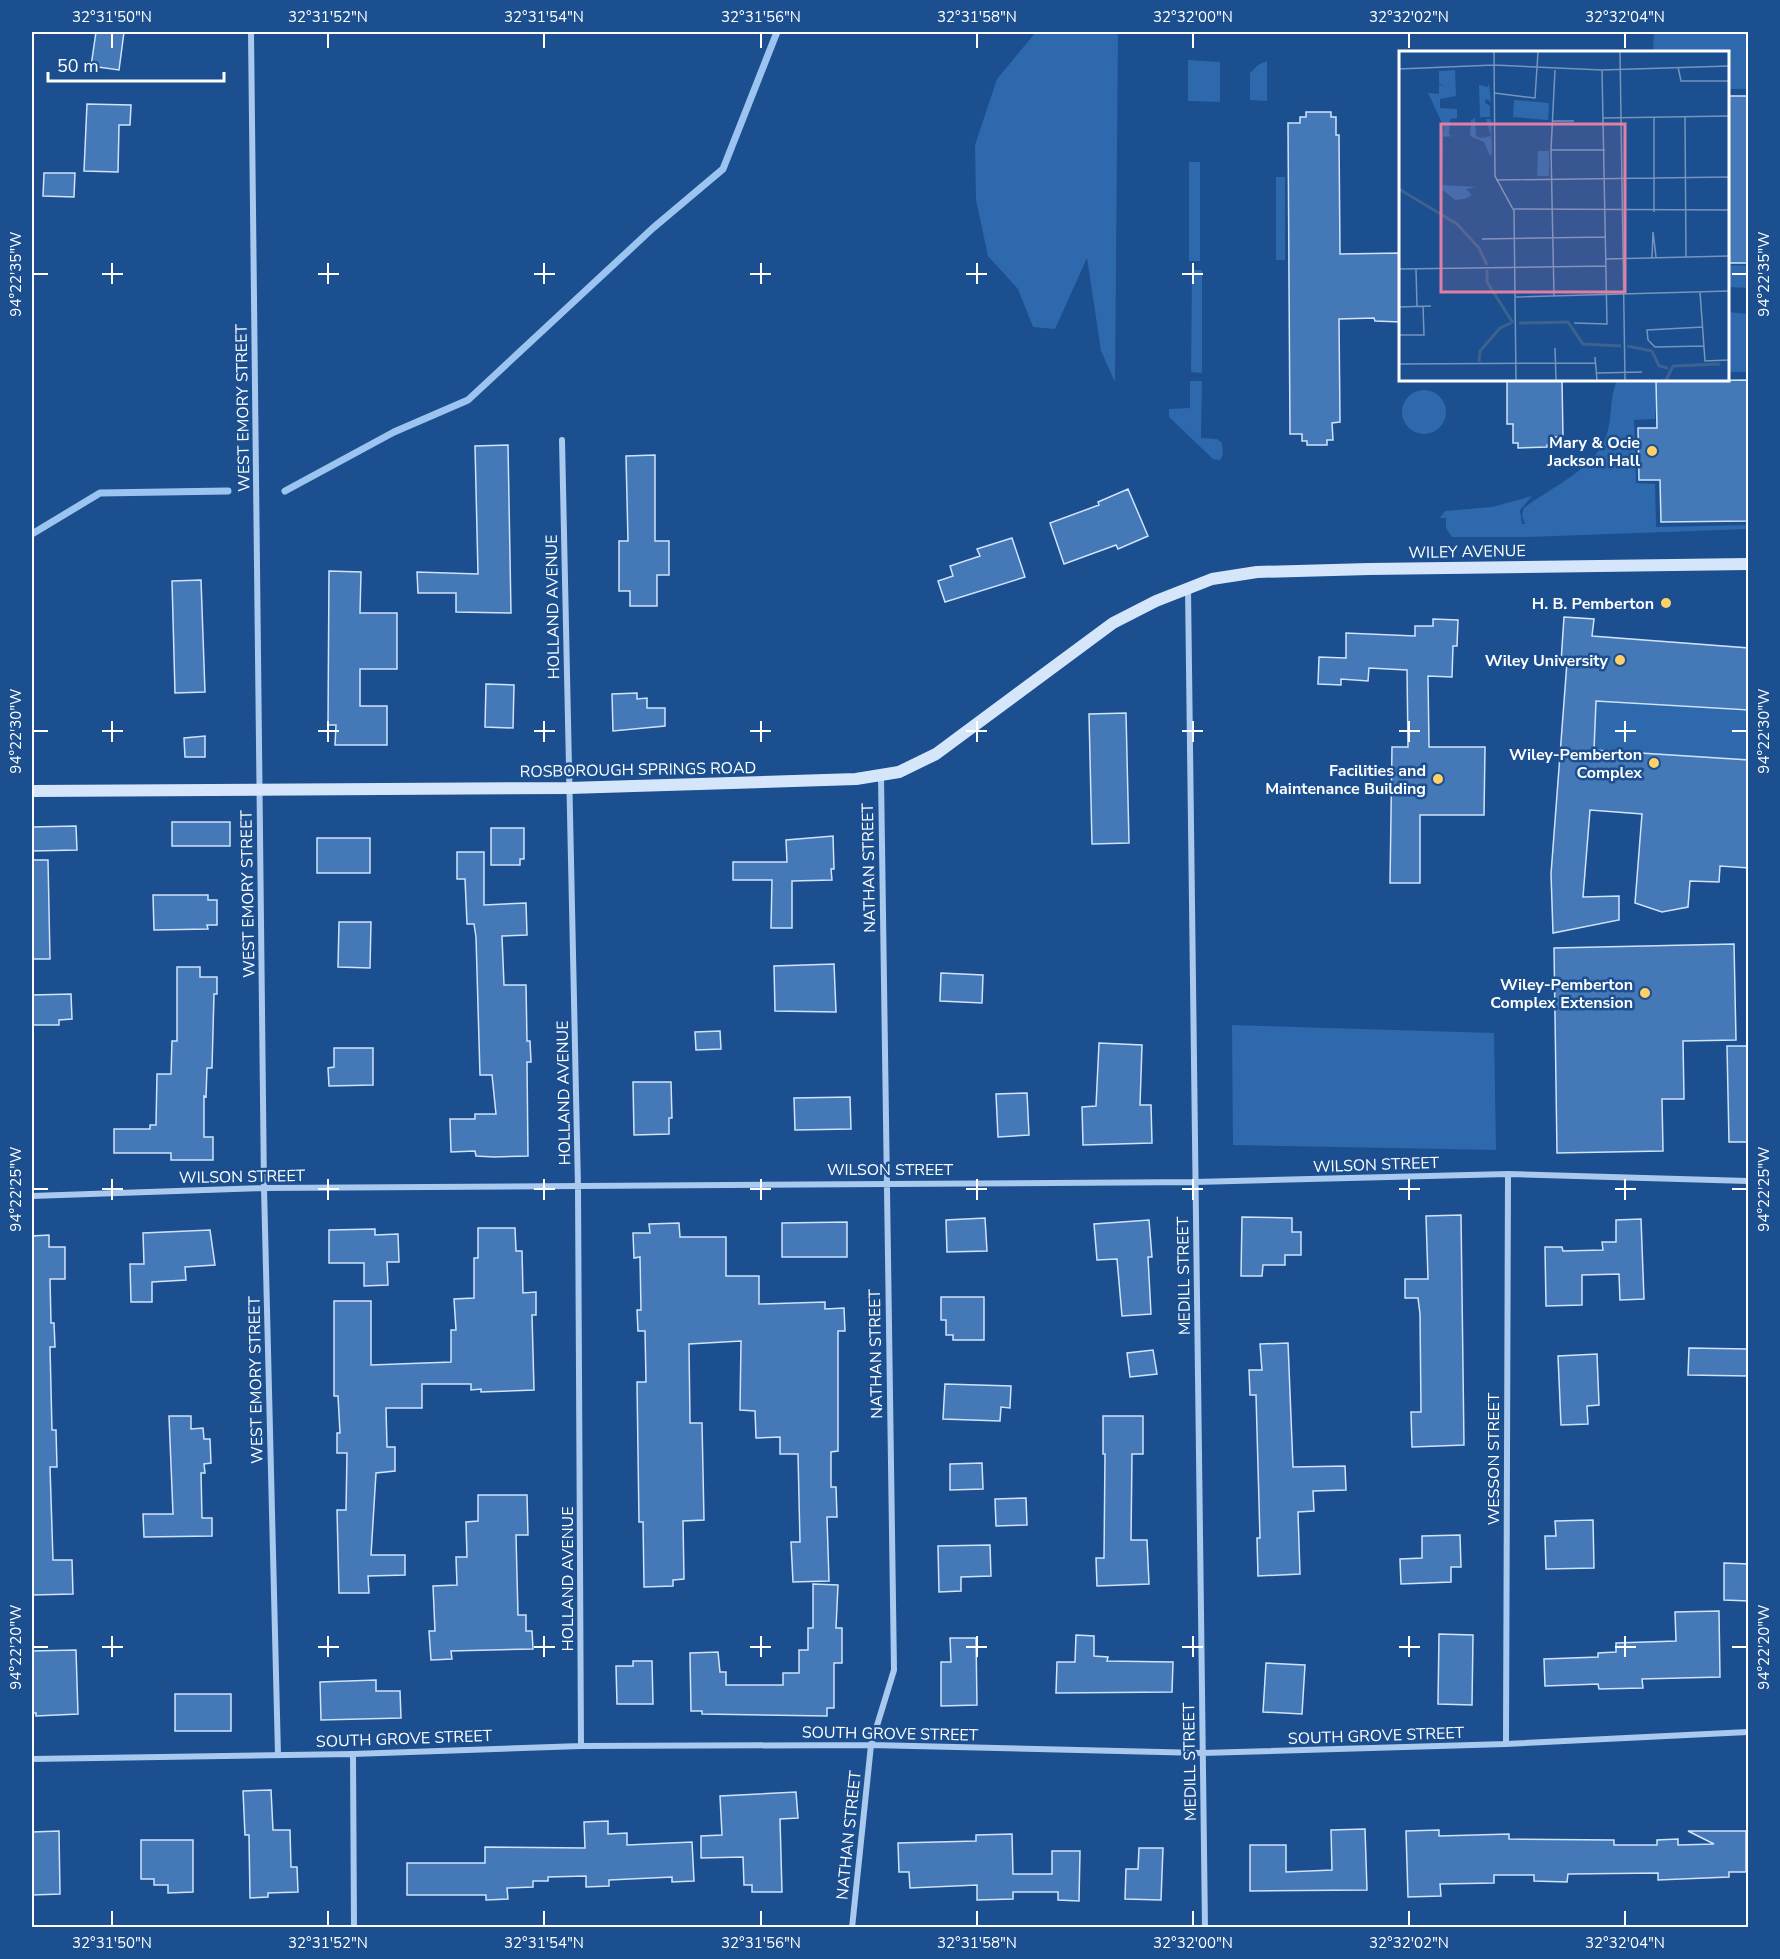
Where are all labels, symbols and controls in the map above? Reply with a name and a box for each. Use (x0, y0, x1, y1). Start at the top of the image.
text: 32°31'50"N (72, 7, 152, 27)
text: 32°31'52"N (288, 7, 368, 27)
text: 32°31'54"N (504, 7, 584, 27)
text: 32°31'56"N (721, 7, 801, 27)
text: 32°31'58"N (937, 7, 1017, 27)
text: 32°32'00"N (1153, 7, 1233, 27)
text: 32°32'02"N (1369, 7, 1449, 27)
text: 32°32'04"N (1585, 7, 1665, 27)
scale bar (48, 45, 224, 83)
inset map (1399, 51, 1729, 381)
text: 50 m (57, 54, 99, 78)
text: 94°22'35"W (6, 231, 26, 317)
text: 94°22'35"W (1754, 231, 1774, 317)
street label: WEST EMORY STREET (231, 324, 255, 492)
place label: Mary & Ocie Jackson Hall (1547, 432, 1640, 472)
marker: Mary & Ocie Jackson Hall (1645, 444, 1659, 458)
street label: HOLLAND AVENUE (541, 534, 565, 680)
street label: WILEY AVENUE (1408, 540, 1526, 564)
place label: H. B. Pemberton (1532, 593, 1654, 615)
marker: H. B. Pemberton (1659, 596, 1673, 610)
place label: Wiley University (1485, 650, 1609, 672)
marker: Wiley University (1613, 653, 1627, 667)
text: 94°22'30"W (6, 688, 26, 774)
text: 94°22'30"W (1754, 688, 1774, 774)
place label: Wiley-Pemberton Complex (1509, 744, 1642, 784)
marker: Wiley-Pemberton Complex (1647, 756, 1661, 770)
street label: ROSBOROUGH SPRINGS ROAD (519, 757, 757, 783)
place label: Facilities and Maintenance Building (1265, 760, 1426, 800)
marker: Facilities and Maintenance Building (1431, 772, 1445, 786)
street label: NATHAN STREET (857, 803, 881, 933)
street label: WEST EMORY STREET (236, 810, 260, 978)
place label: Wiley-Pemberton Complex Extension (1490, 974, 1633, 1014)
marker: Wiley-Pemberton Complex Extension (1638, 986, 1652, 1000)
street label: HOLLAND AVENUE (552, 1020, 576, 1166)
text: 94°22'25"W (6, 1146, 26, 1232)
text: 94°22'25"W (1754, 1146, 1774, 1232)
street label: WILSON STREET (1313, 1152, 1440, 1178)
street label: WILSON STREET (827, 1159, 953, 1181)
street label: WILSON STREET (179, 1165, 306, 1189)
street label: MEDILL STREET (1172, 1216, 1196, 1335)
street label: NATHAN STREET (864, 1289, 888, 1419)
street label: WEST EMORY STREET (244, 1296, 268, 1464)
street label: WESSON STREET (1483, 1392, 1505, 1525)
street label: HOLLAND AVENUE (557, 1507, 579, 1651)
text: 94°22'20"W (6, 1604, 26, 1690)
text: 94°22'20"W (1754, 1604, 1774, 1690)
street label: MEDILL STREET (1178, 1702, 1202, 1821)
street label: SOUTH GROVE STREET (802, 1721, 979, 1747)
street label: SOUTH GROVE STREET (1287, 1722, 1465, 1750)
street label: SOUTH GROVE STREET (315, 1725, 493, 1753)
street label: NATHAN STREET (831, 1769, 867, 1901)
text: 32°31'50"N (72, 1933, 152, 1953)
text: 32°31'52"N (288, 1933, 368, 1953)
text: 32°31'54"N (504, 1933, 584, 1953)
text: 32°31'56"N (721, 1933, 801, 1953)
text: 32°31'58"N (937, 1933, 1017, 1953)
text: 32°32'00"N (1153, 1933, 1233, 1953)
text: 32°32'02"N (1369, 1933, 1449, 1953)
text: 32°32'04"N (1585, 1933, 1665, 1953)

